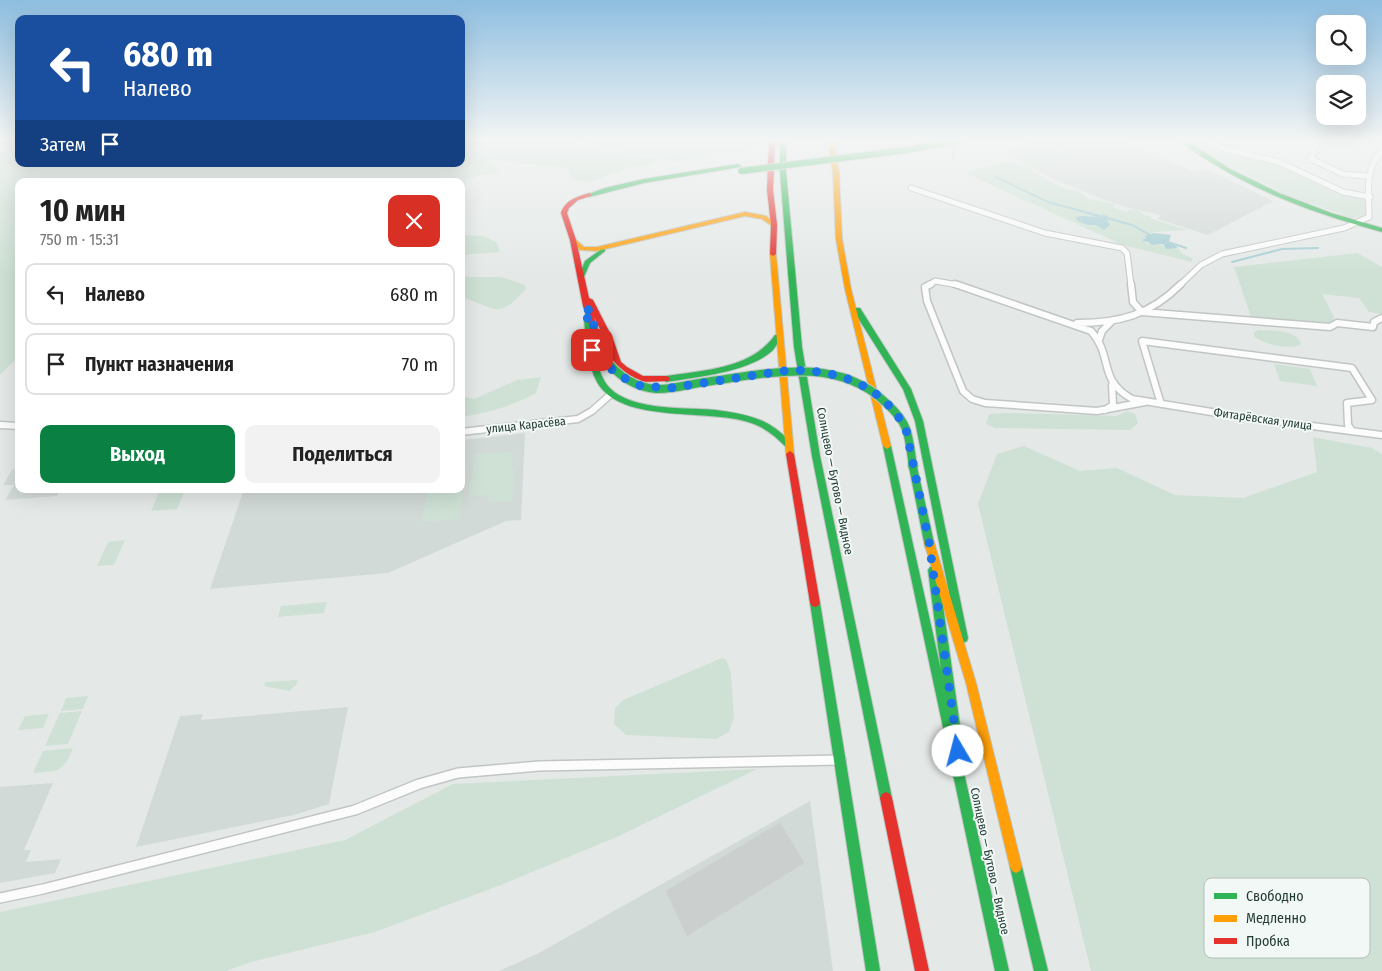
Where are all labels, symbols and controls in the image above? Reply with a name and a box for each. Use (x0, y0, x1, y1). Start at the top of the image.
map controls (1316, 15, 1366, 125)
button: search (1316, 15, 1366, 65)
text: 680 m (123, 33, 213, 75)
icon: left (40, 35, 105, 100)
text: Налево (123, 75, 192, 102)
button: layers (1316, 75, 1366, 125)
icon: arrive (96, 130, 124, 158)
text: Затем (40, 133, 86, 156)
text: 10 мин (40, 193, 126, 229)
button: close (388, 195, 440, 247)
text: 750 m · 15:31 (40, 230, 119, 249)
icon: left (42, 280, 70, 308)
text: Налево (85, 283, 145, 306)
text: 680 m (390, 283, 438, 306)
pin (571, 329, 613, 371)
icon: arrive (578, 336, 606, 364)
icon: arrive (42, 350, 70, 378)
text: Пункт назначения (85, 353, 234, 376)
text: 70 m (402, 353, 438, 376)
street label: Фитарёвская улица (1213, 405, 1313, 433)
street label: Солнцево — Бутово — Видное (814, 406, 856, 556)
street label: улица Карасёва (486, 414, 567, 436)
button: Выход (40, 425, 235, 483)
button: Поделиться (245, 425, 440, 483)
position arrow (931, 724, 983, 776)
street label: Солнцево — Бутово — Видное (968, 786, 1012, 936)
legend (1204, 878, 1370, 958)
text: Свободно (1246, 888, 1304, 905)
text: Медленно (1246, 910, 1306, 927)
text: Пробка (1246, 933, 1290, 950)

